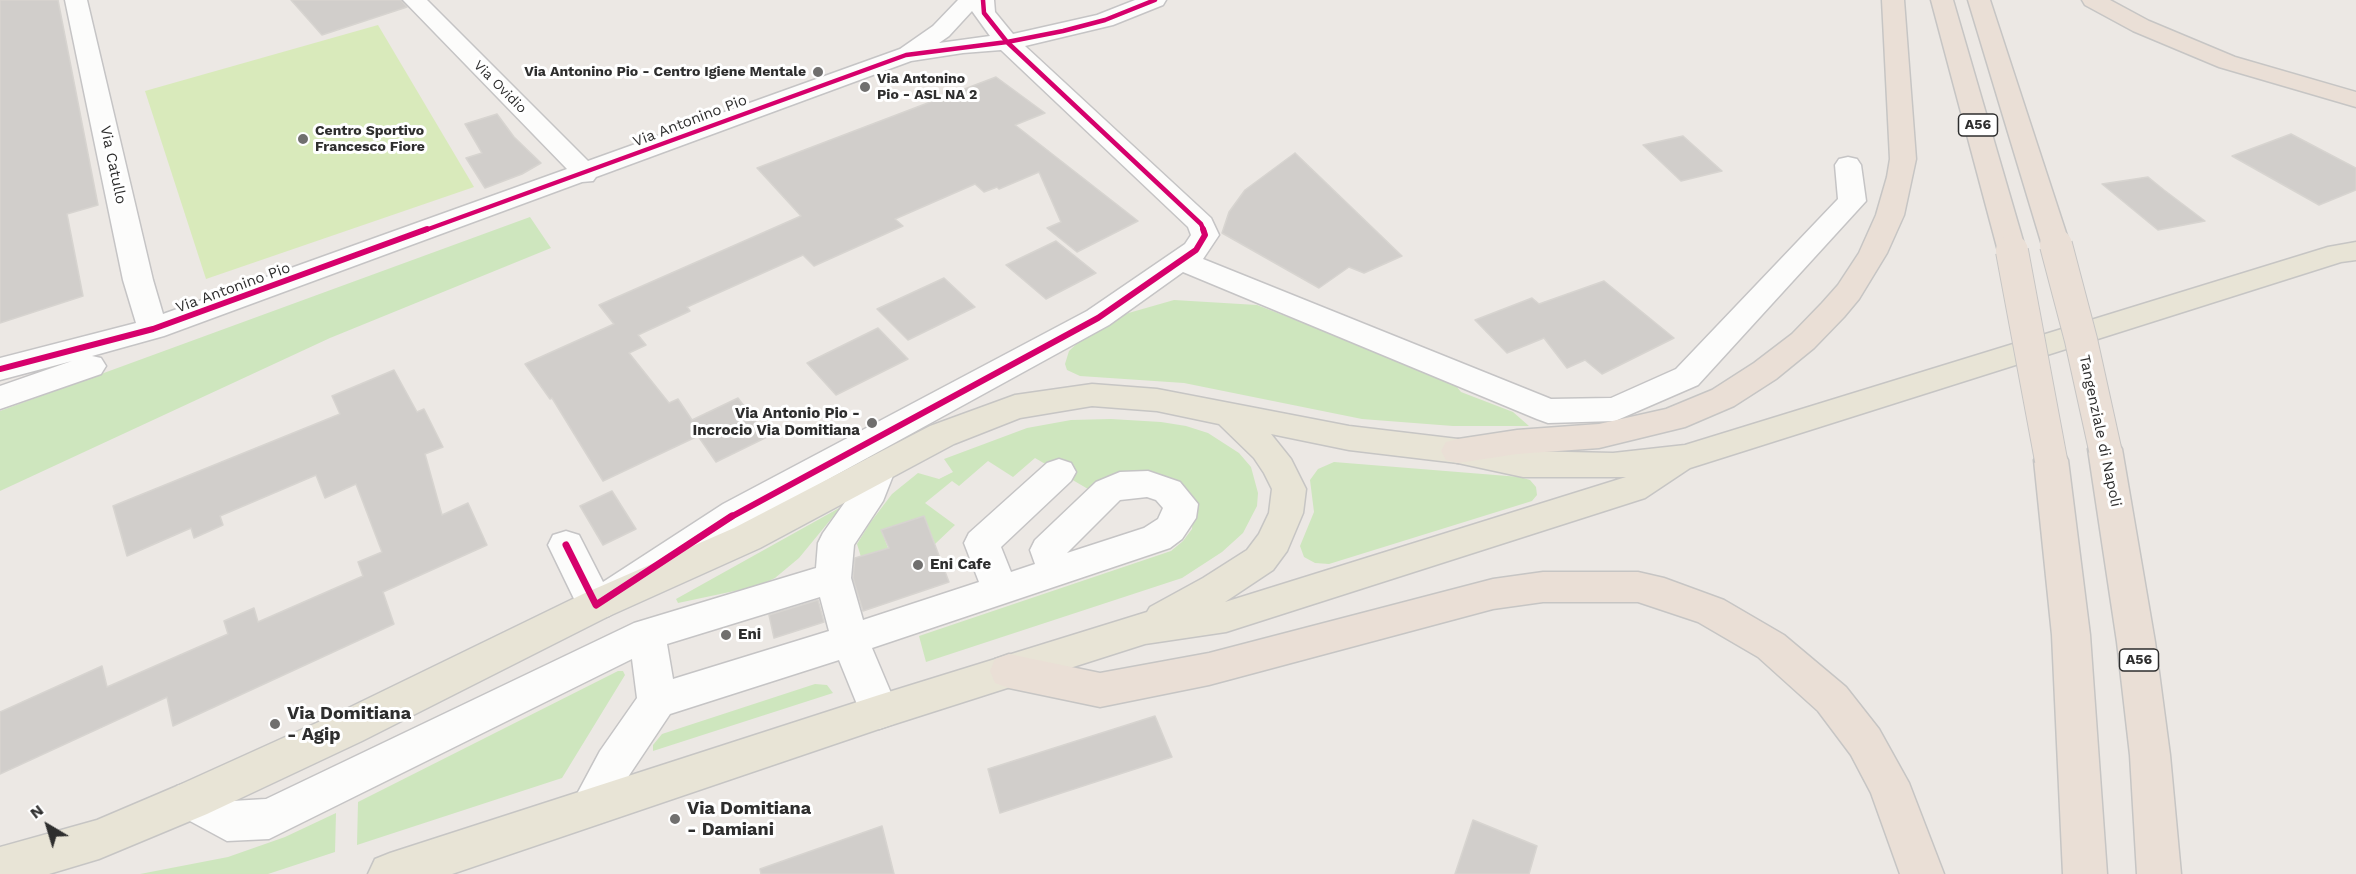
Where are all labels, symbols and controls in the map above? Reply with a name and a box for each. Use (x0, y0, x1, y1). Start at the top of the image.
street label: Via Ovidio (470, 57, 530, 117)
place label: Via Antonino Pio - Centro Igiene Mentale (524, 64, 806, 80)
marker: Via Antonino Pio - Centro Igiene Mentale (811, 65, 825, 79)
place label: Via Antonino Pio - ASL NA 2 (877, 71, 977, 104)
marker: Via Antonino Pio - ASL NA 2 (858, 80, 872, 94)
street label: Via Antonino Pio (631, 91, 749, 151)
road number: A56 (1958, 114, 1998, 136)
place label: Centro Sportivo Francesco Fiore (315, 123, 425, 156)
street label: Via Catullo (96, 124, 130, 206)
marker: Centro Sportivo Francesco Fiore (296, 132, 310, 146)
street label: Via Antonino Pio (173, 259, 293, 317)
street label: Tangenziale di Napoli (2075, 353, 2125, 509)
place label: Via Antonio Pio - Incrocio Via Domitiana (693, 405, 860, 440)
marker: Via Antonio Pio - Incrocio Via Domitiana (865, 416, 879, 430)
place label: Eni Cafe (930, 556, 991, 574)
marker: Eni Cafe (911, 558, 925, 572)
place label: Eni (738, 626, 761, 644)
marker: Eni (719, 628, 733, 642)
road number: A56 (2120, 649, 2158, 671)
place label: Via Domitiana - Agip (287, 703, 411, 746)
marker: Via Domitiana - Agip (268, 717, 282, 731)
north arrow (18, 796, 78, 856)
place label: Via Domitiana - Damiani (687, 798, 811, 840)
text: N (26, 800, 47, 823)
marker: Via Domitiana - Damiani (668, 812, 682, 826)

